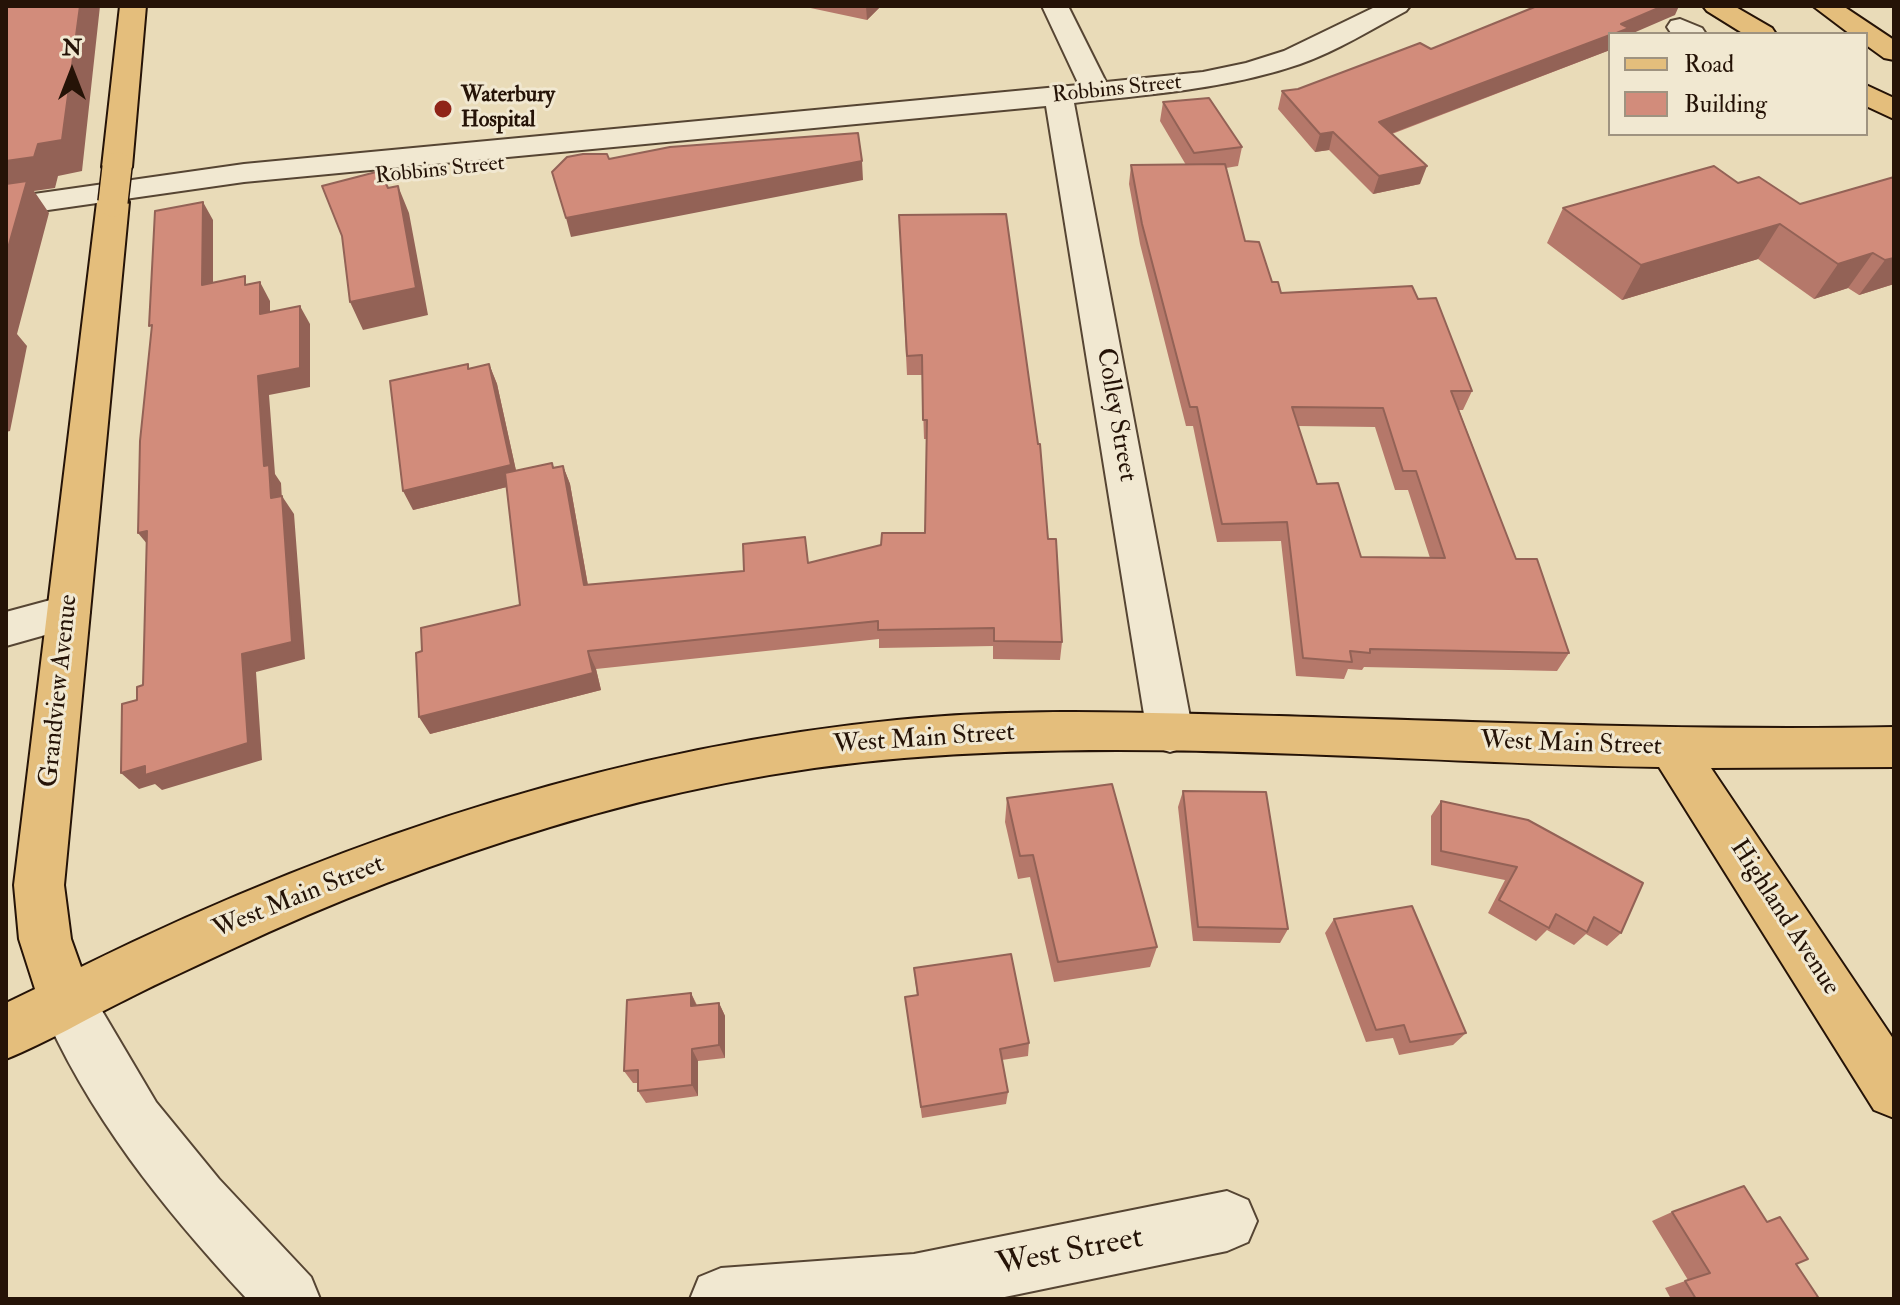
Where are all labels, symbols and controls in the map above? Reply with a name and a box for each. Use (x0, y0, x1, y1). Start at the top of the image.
north arrow (32, 32, 112, 112)
legend (1608, 32, 1868, 136)
text: N (62, 34, 82, 62)
text: Road (1684, 49, 1734, 80)
street label: Robbins Street (1051, 70, 1183, 110)
place label: Waterbury Hospital (461, 83, 555, 134)
text: Building (1684, 89, 1767, 120)
marker: Waterbury Hospital (432, 98, 454, 120)
street label: Robbins Street (374, 151, 506, 191)
street label: Colley Street (1088, 346, 1142, 484)
street label: Grandview Avenue (34, 593, 86, 789)
street label: West Main Street (832, 718, 1016, 762)
street label: West Main Street (1480, 726, 1662, 764)
street label: Highland Avenue (1722, 834, 1846, 1002)
street label: West Main Street (209, 849, 389, 947)
street label: West Street (994, 1220, 1146, 1286)

